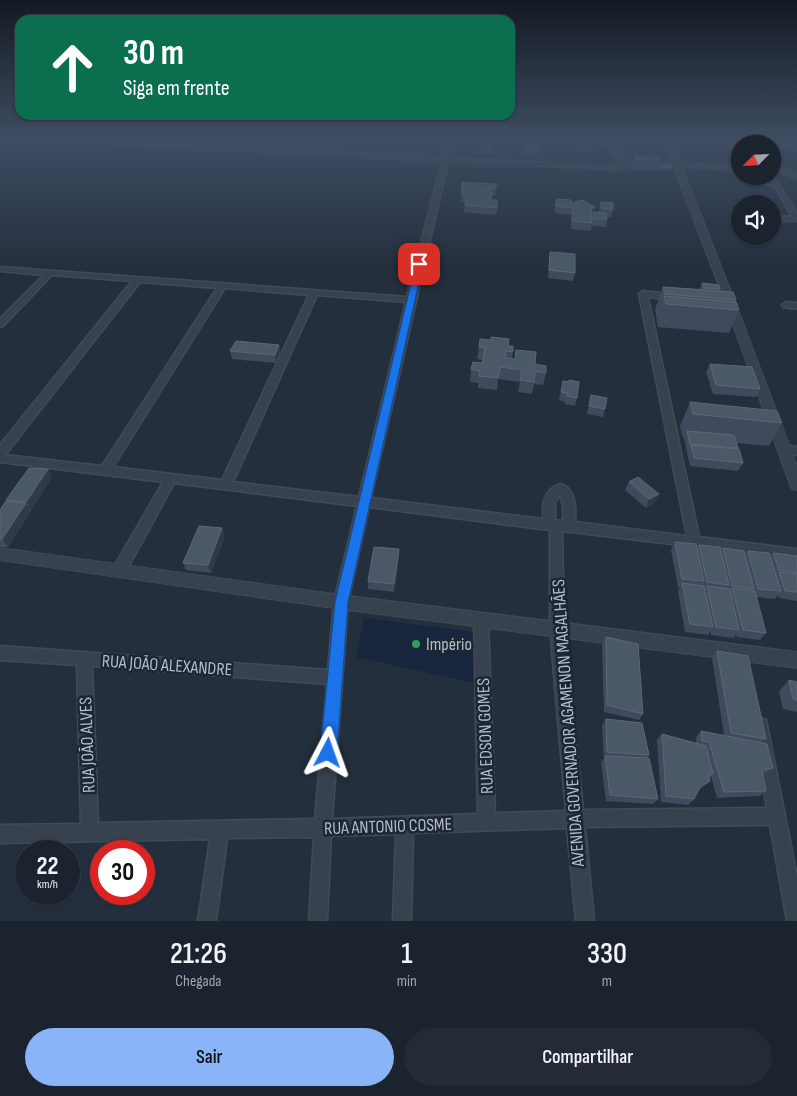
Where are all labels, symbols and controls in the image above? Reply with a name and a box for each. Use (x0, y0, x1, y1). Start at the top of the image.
text: 30 m (123, 32, 184, 75)
icon: ahead (40, 35, 105, 100)
text: Siga em frente (123, 75, 230, 102)
north arrow (731, 135, 781, 185)
map controls (731, 135, 781, 245)
button: sound (731, 195, 781, 245)
pin (398, 243, 440, 285)
icon: arrive (405, 250, 433, 278)
street label: AVENIDA GOVERNADOR AGAMENON MAGALHÃES (548, 578, 589, 868)
place label: Império (426, 634, 472, 655)
marker: Império (410, 638, 422, 650)
street label: RUA JOÃO ALEXANDRE (101, 650, 233, 681)
street label: RUA EDSON GOMES (473, 677, 498, 794)
street label: RUA JOÃO ALVES (75, 696, 100, 793)
position arrow (301, 726, 353, 778)
street label: RUA ANTONIO COSME (324, 814, 452, 839)
speed limit sign: 30 (90, 840, 155, 905)
text: 22 (37, 851, 58, 882)
text: km/h (37, 877, 58, 892)
text: 21:26 (170, 936, 227, 972)
text: 1 (401, 936, 413, 972)
text: 330 (587, 936, 627, 972)
text: Chegada (175, 972, 222, 991)
text: min (397, 972, 417, 991)
text: m (602, 972, 612, 991)
button: Sair (25, 1028, 394, 1086)
button: Compartilhar (404, 1028, 772, 1086)

